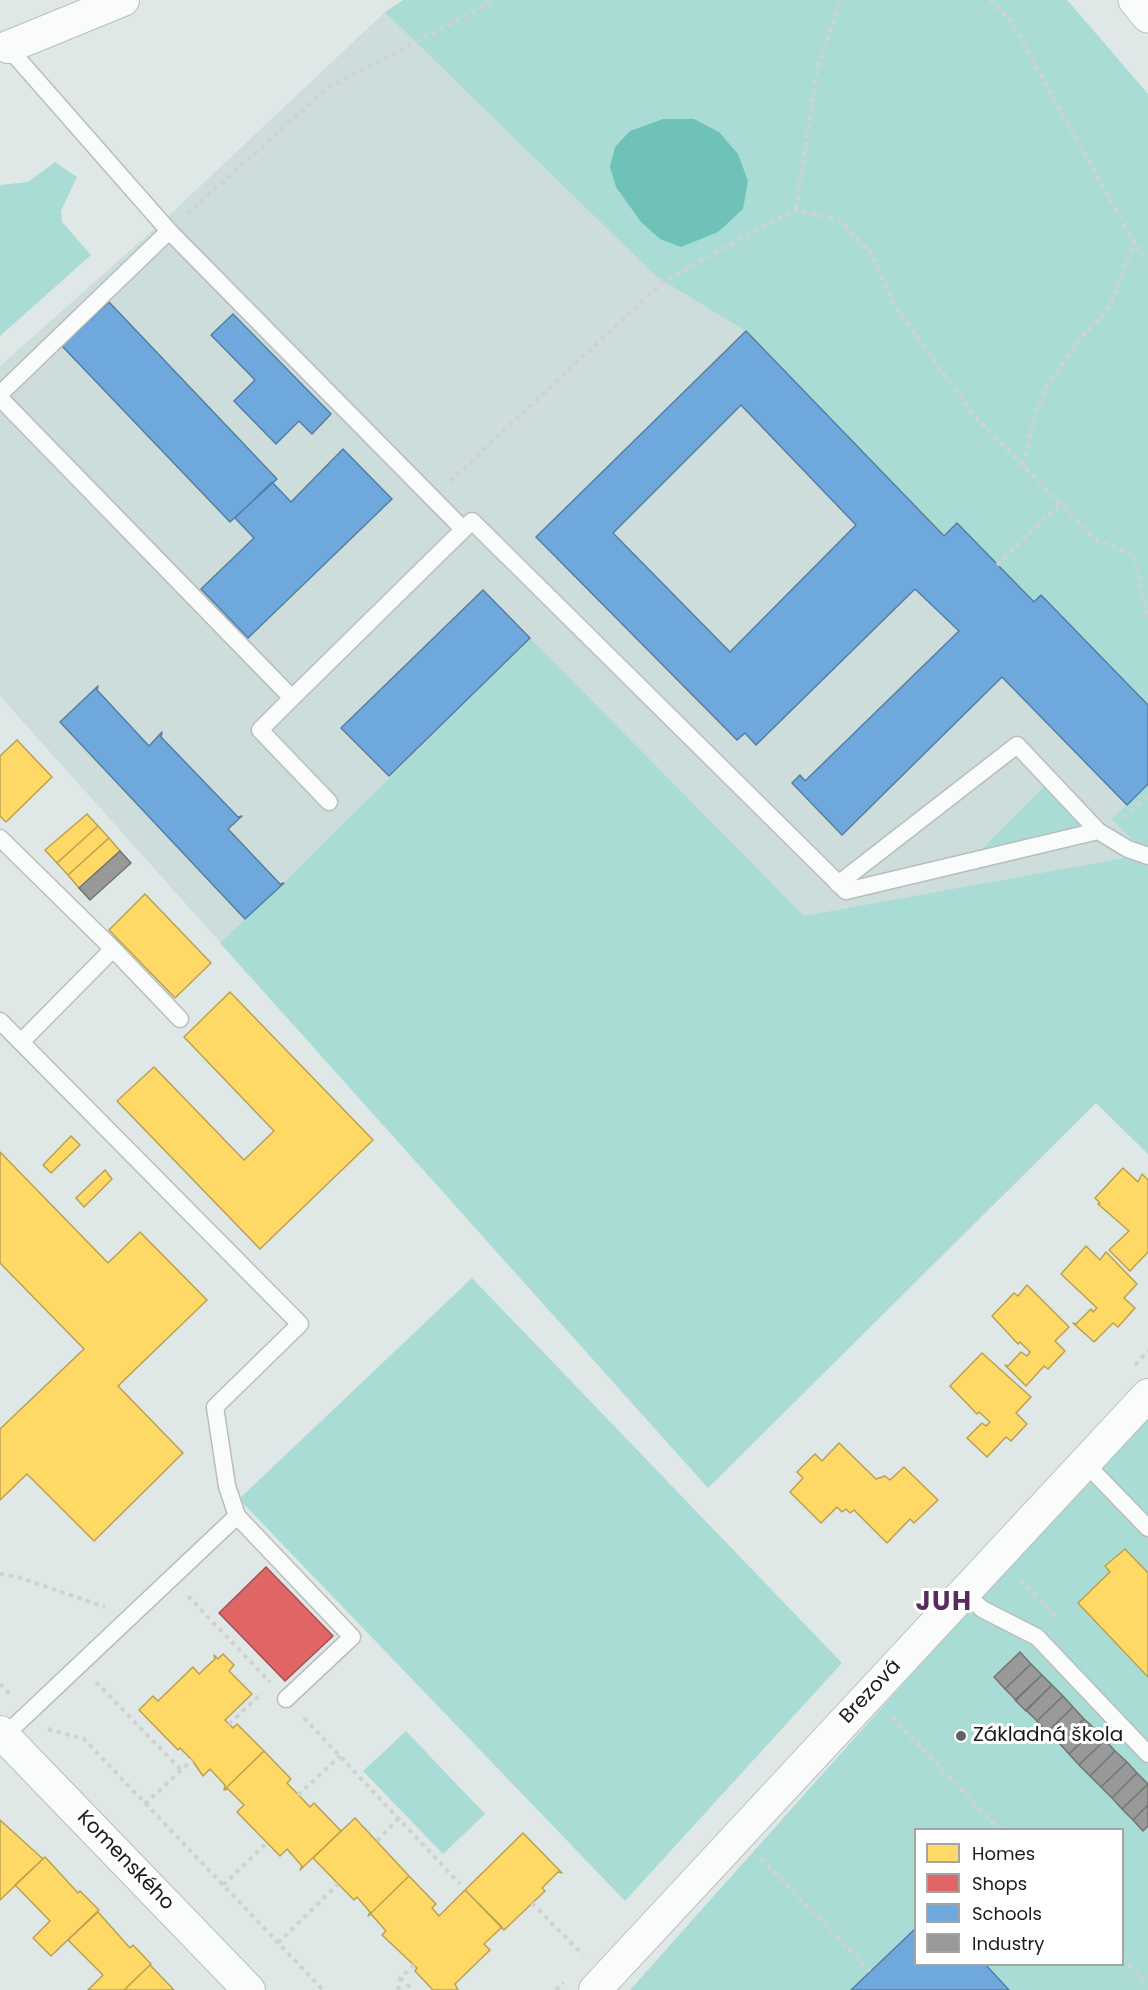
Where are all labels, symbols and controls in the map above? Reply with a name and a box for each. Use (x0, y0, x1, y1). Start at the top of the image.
district label: JUH (916, 1587, 972, 1619)
street label: Brezová (835, 1655, 907, 1729)
place label: Základná škola (973, 1724, 1123, 1748)
marker: Základná škola (954, 1729, 968, 1743)
street label: Komenského (71, 1806, 179, 1916)
legend (914, 1828, 1124, 1966)
text: Homes (972, 1841, 1035, 1866)
text: Shops (972, 1871, 1027, 1896)
text: Schools (972, 1901, 1042, 1926)
text: Industry (972, 1931, 1044, 1956)

